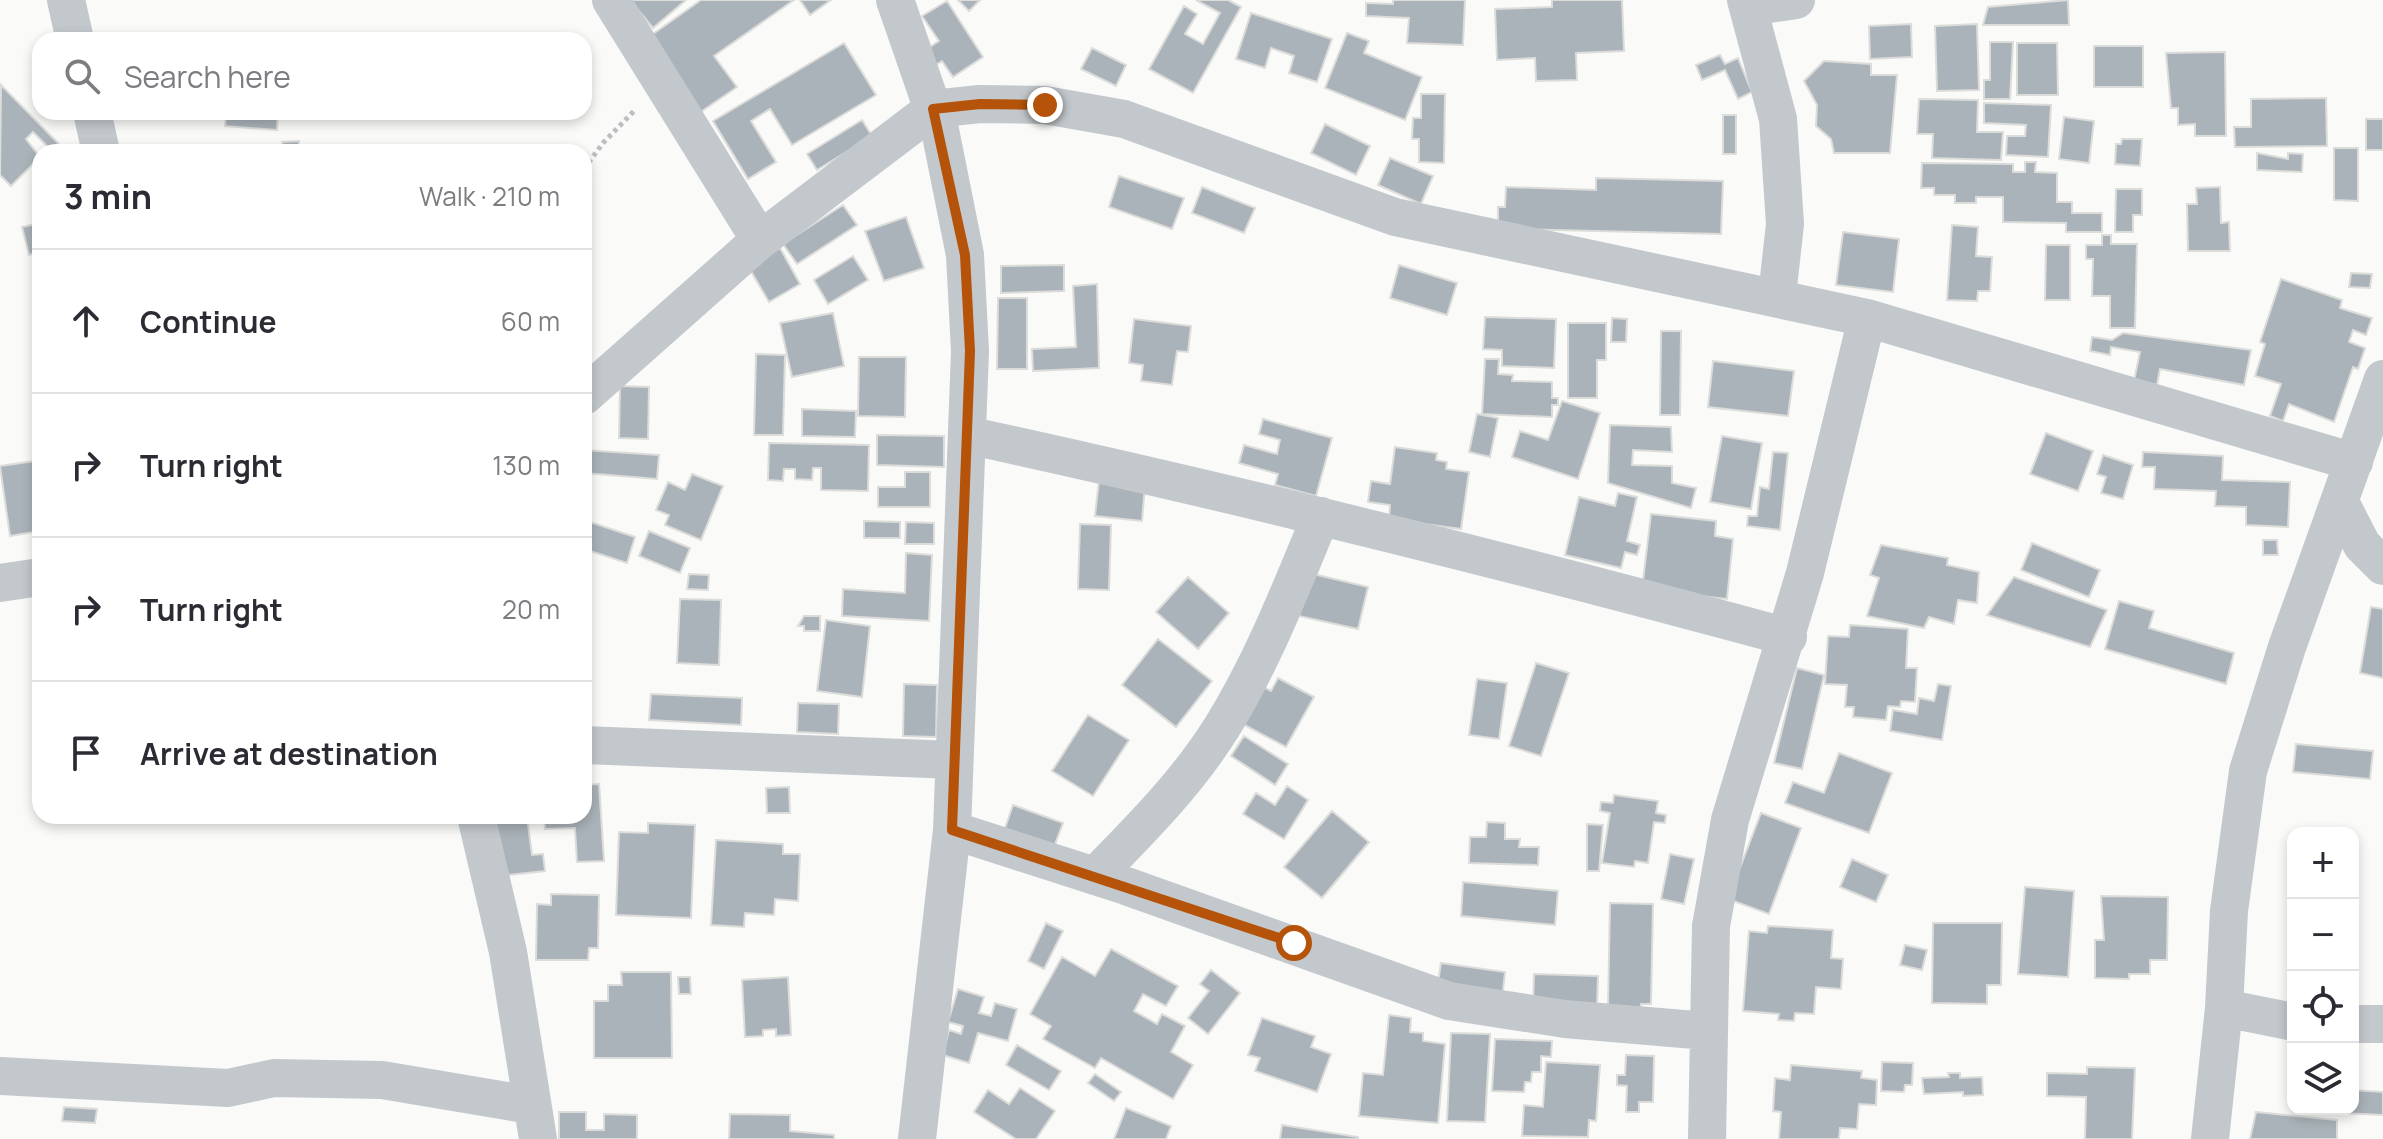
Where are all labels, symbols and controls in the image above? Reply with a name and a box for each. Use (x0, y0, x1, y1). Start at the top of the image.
search box (32, 32, 592, 120)
icon: search (60, 54, 104, 98)
text: Search here (124, 56, 291, 97)
route end (1027, 87, 1063, 123)
text: 3 min (64, 173, 152, 219)
text: Walk · 210 m (419, 178, 560, 214)
icon: ahead (64, 299, 108, 343)
text: Continue (140, 301, 276, 342)
text: 60 m (501, 303, 560, 339)
icon: right (64, 443, 108, 487)
text: Turn right (140, 445, 283, 486)
text: 130 m (492, 447, 560, 483)
icon: right (64, 587, 108, 631)
text: Turn right (140, 589, 283, 630)
text: 20 m (502, 591, 560, 627)
icon: arrive (64, 731, 108, 775)
text: Arrive at destination (140, 733, 438, 774)
map controls (2287, 827, 2359, 1115)
button: + (2287, 827, 2359, 899)
button: − (2287, 899, 2359, 971)
route start (1276, 925, 1312, 961)
button: locate (2287, 971, 2359, 1043)
button: layers (2287, 1043, 2359, 1115)

